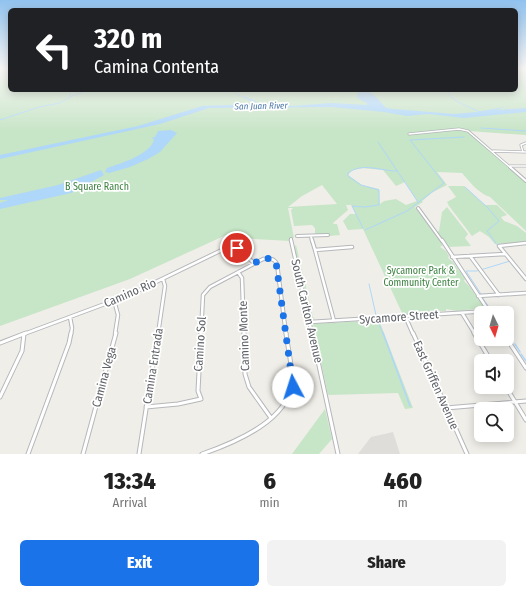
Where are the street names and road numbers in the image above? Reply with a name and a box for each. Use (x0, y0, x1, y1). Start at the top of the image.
street label: South Carlton Avenue (288, 258, 326, 364)
street label: Camino Rio (102, 276, 158, 310)
street label: Camino Monte (236, 301, 252, 371)
street label: Sycamore Street (359, 307, 439, 327)
street label: Camino Sol (191, 316, 209, 372)
street label: Camina Entrada (140, 327, 166, 405)
street label: East Griffen Avenue (410, 338, 462, 432)
street label: Camina Vega (89, 345, 119, 409)

